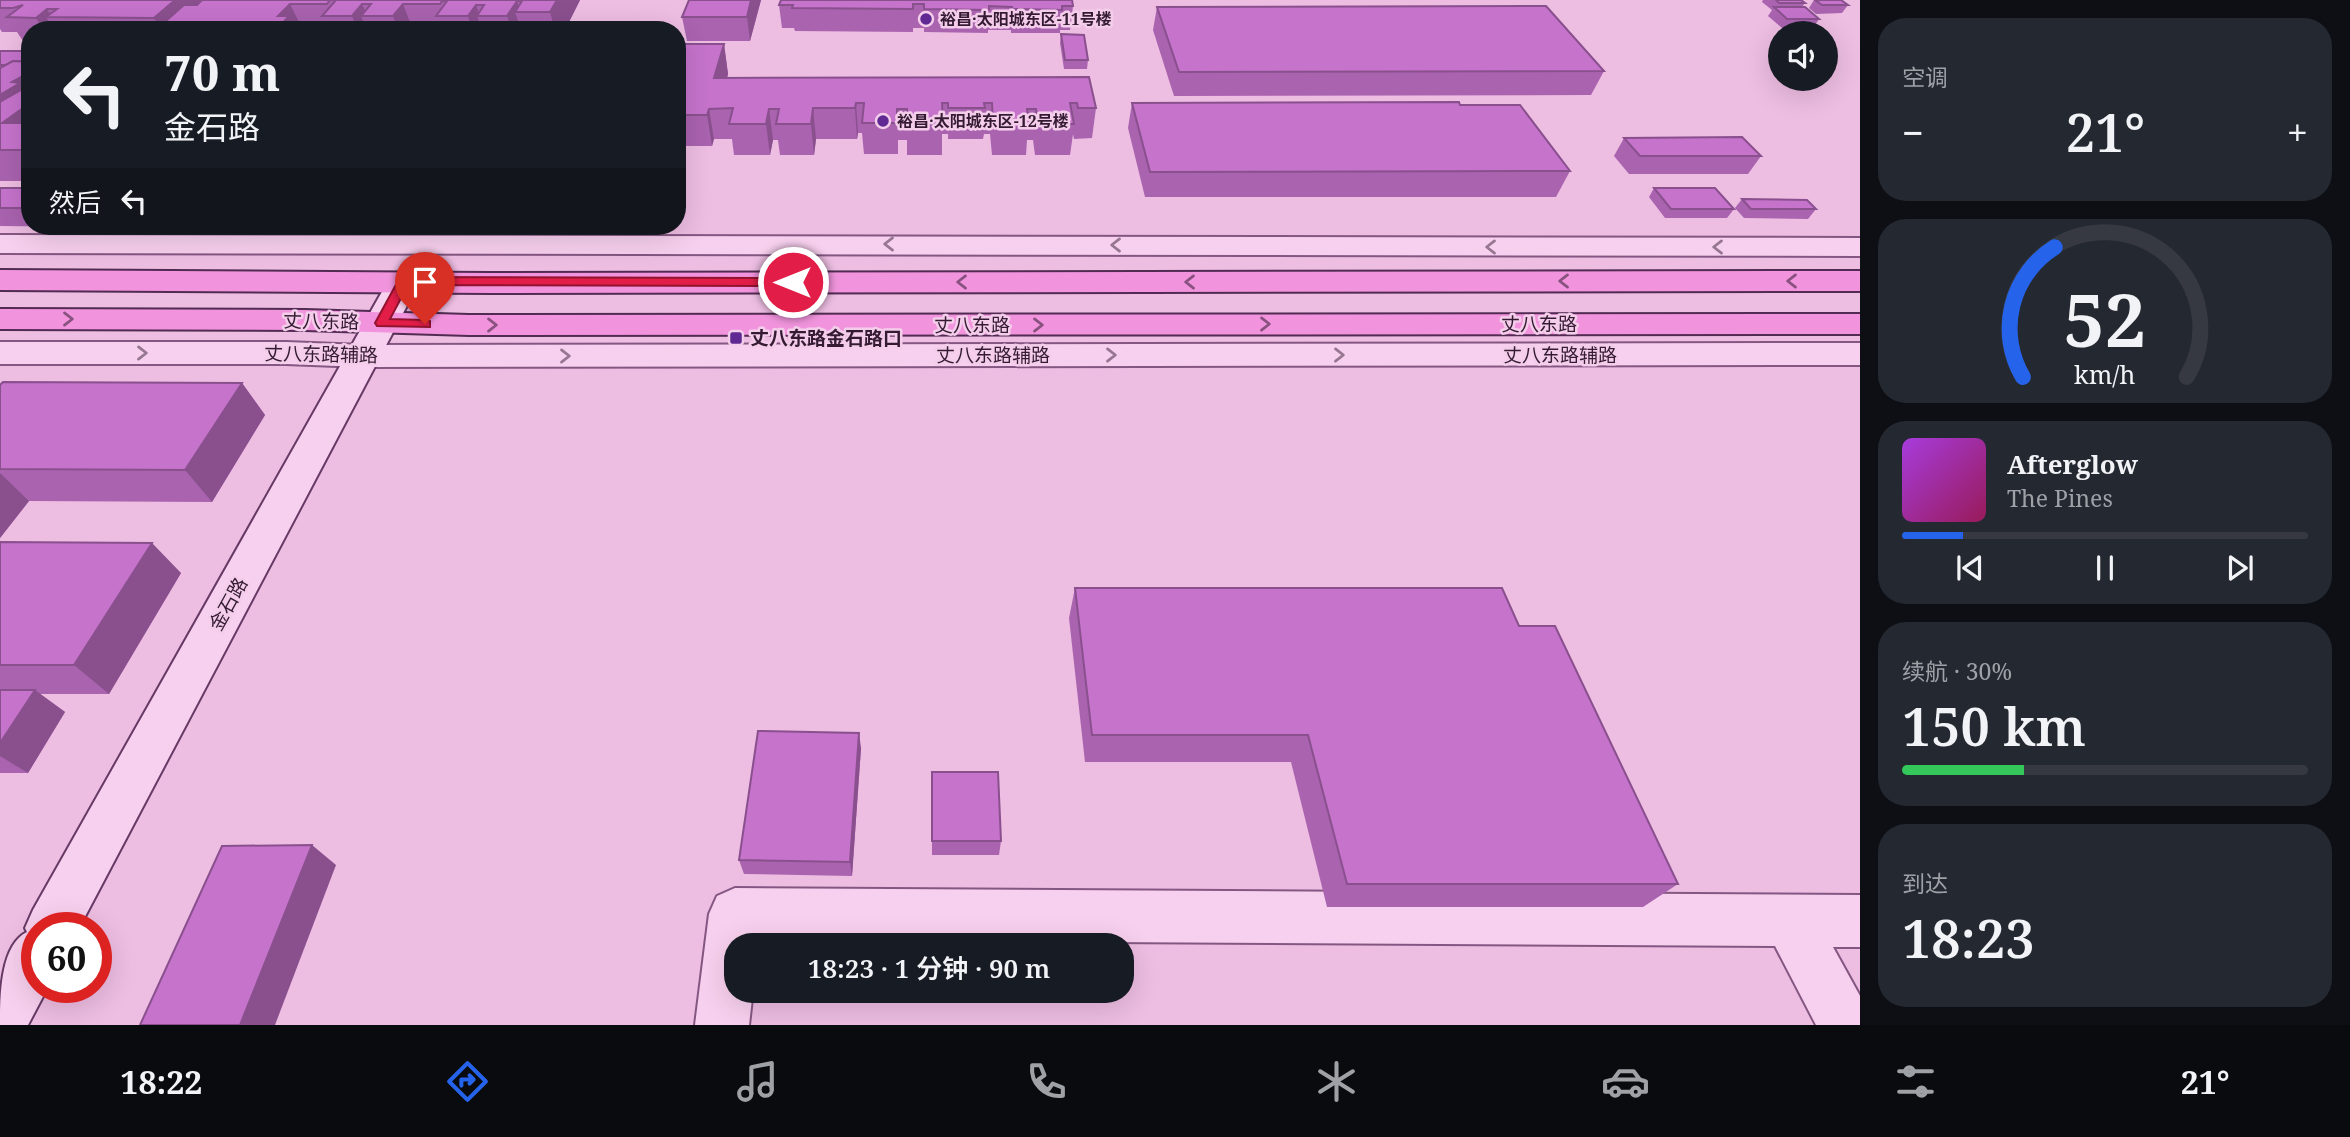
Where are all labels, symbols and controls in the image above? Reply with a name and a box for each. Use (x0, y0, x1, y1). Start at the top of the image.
place label: 裕昌·太阳城东区-11号楼 (940, 8, 1112, 30)
marker: 裕昌·太阳城东区-11号楼 (918, 11, 934, 27)
map controls (1768, 21, 1838, 91)
button: sound (1768, 21, 1838, 91)
text: 70 m (164, 39, 280, 105)
icon: left (49, 49, 140, 140)
text: 空调 (1902, 61, 1948, 93)
text: 21° (2066, 96, 2145, 167)
text: 金石路 (164, 105, 260, 148)
text: − (1902, 106, 1924, 158)
text: + (2287, 106, 2308, 158)
place label: 裕昌·太阳城东区-12号楼 (897, 110, 1069, 132)
marker: 裕昌·太阳城东区-12号楼 (875, 113, 891, 129)
icon: left (115, 182, 153, 220)
text: 然后 (49, 184, 101, 220)
one-way arrow (883, 237, 894, 252)
one-way arrow (1111, 237, 1121, 253)
one-way arrow (1485, 239, 1496, 255)
one-way arrow (1713, 239, 1723, 255)
position arrow (756, 245, 830, 319)
pin (395, 252, 455, 324)
icon: arrive (406, 263, 444, 301)
text: 52 (2064, 270, 2146, 369)
one-way arrow (1559, 273, 1569, 289)
one-way arrow (1786, 273, 1797, 289)
one-way arrow (957, 274, 967, 290)
one-way arrow (1184, 274, 1195, 290)
street label: 丈八东路 (283, 307, 359, 335)
one-way arrow (63, 311, 74, 327)
street label: 丈八东路 (1501, 311, 1577, 337)
street label: 丈八东路 (934, 312, 1010, 338)
one-way arrow (1260, 316, 1271, 332)
one-way arrow (487, 317, 497, 333)
one-way arrow (1033, 317, 1043, 333)
place label: 丈八东路金石路口 (750, 325, 902, 351)
marker: 丈八东路金石路口 (728, 330, 744, 346)
street label: 丈八东路辅路 (264, 340, 378, 368)
street label: 丈八东路辅路 (936, 342, 1050, 368)
street label: 丈八东路辅路 (1503, 342, 1617, 368)
one-way arrow (137, 345, 147, 361)
one-way arrow (1106, 347, 1117, 363)
one-way arrow (1334, 347, 1344, 363)
one-way arrow (560, 348, 571, 364)
text: km/h (2074, 357, 2136, 391)
text: Afterglow (2007, 446, 2138, 482)
text: The Pines (2007, 482, 2113, 514)
icon: previous (1951, 549, 1989, 587)
icon: pause (2086, 549, 2124, 587)
icon: next (2221, 549, 2259, 587)
street label: 金石路 (203, 573, 253, 635)
text: 续航 · 30% (1902, 655, 2012, 687)
text: 150 km (1902, 690, 2086, 761)
text: 到达 (1902, 867, 1948, 899)
text: 18:23 (1902, 902, 2035, 973)
speed limit sign: 60 (21, 912, 112, 1003)
text: 18:23 · 1 分钟 · 90 m (808, 950, 1050, 986)
icon: directions (443, 1057, 492, 1106)
icon: music (733, 1057, 782, 1106)
icon: phone (1022, 1057, 1071, 1106)
icon: climate (1312, 1057, 1361, 1106)
icon: car (1601, 1057, 1650, 1106)
icon: filters (1891, 1057, 1940, 1106)
text: 18:22 (120, 1060, 202, 1103)
text: 21° (2181, 1060, 2230, 1103)

